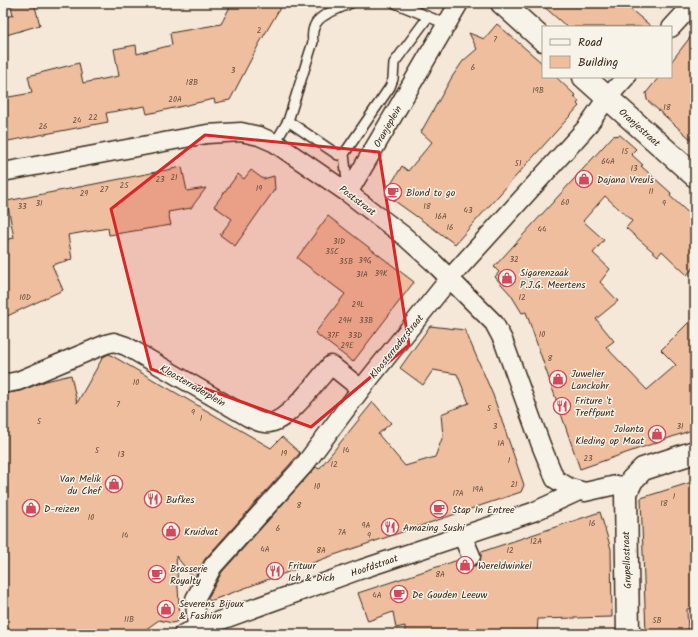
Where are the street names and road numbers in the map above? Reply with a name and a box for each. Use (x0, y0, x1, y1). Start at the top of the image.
street label: Oranjeplein (369, 103, 406, 150)
street label: Oranjestraat (615, 105, 664, 151)
street label: Poststraat (336, 182, 379, 220)
street label: Kloosterraderstraat (366, 311, 428, 382)
street label: Kloosterraderplein (157, 361, 228, 411)
street label: Grupellostraat (618, 531, 636, 589)
street label: Hoofdstraat (348, 550, 400, 582)

